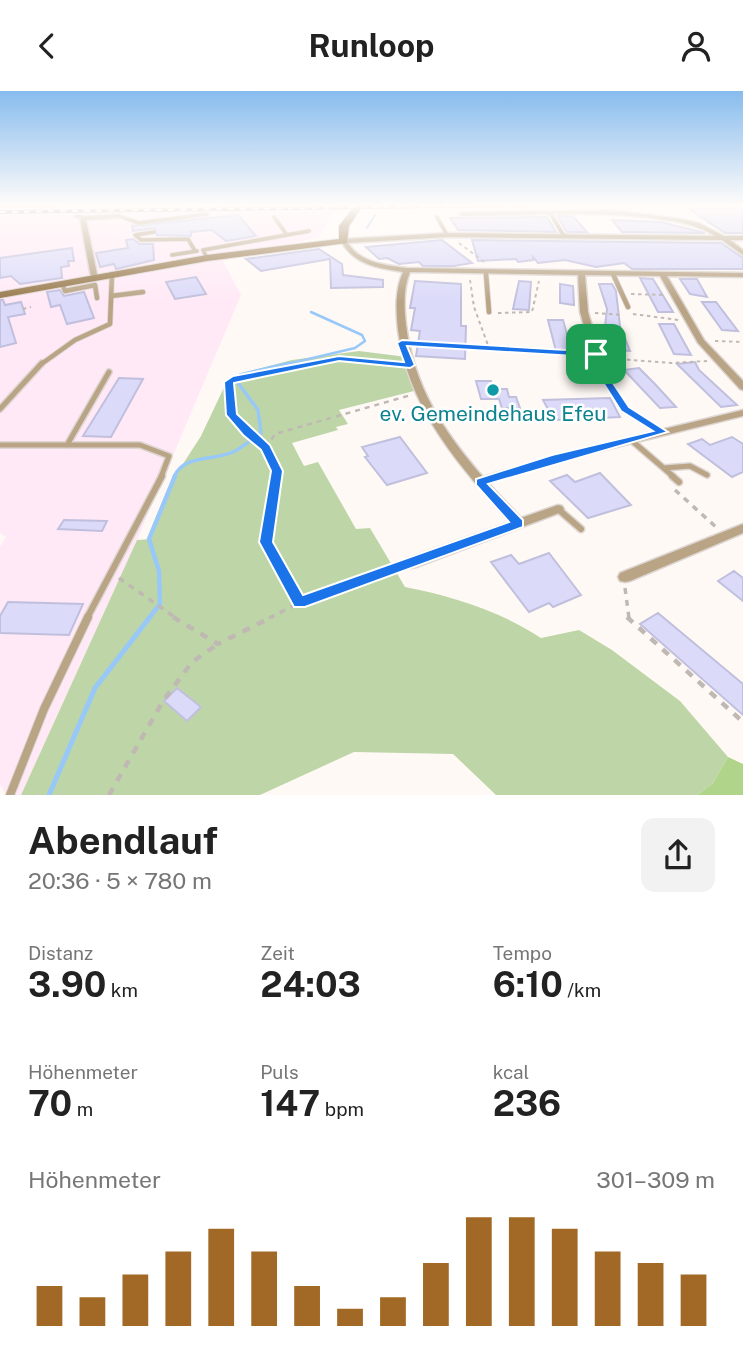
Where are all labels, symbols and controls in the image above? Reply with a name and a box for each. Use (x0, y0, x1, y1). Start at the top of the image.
icon: back (28, 27, 66, 65)
text: Runloop (309, 27, 435, 64)
icon: person (677, 27, 715, 65)
pin (566, 324, 626, 384)
icon: arrive (577, 335, 615, 373)
marker: ev. Gemeindehaus Efeu (485, 382, 501, 398)
place label: ev. Gemeindehaus Efeu (380, 401, 606, 426)
text: Abendlauf (28, 818, 218, 863)
button: share (641, 818, 715, 892)
text: 20:36 · 5 × 780 m (28, 867, 212, 894)
text: Distanz (28, 942, 93, 964)
text: Zeit (260, 942, 295, 964)
text: Tempo (493, 942, 552, 964)
text: 3.90 (28, 964, 106, 1005)
text: 24:03 (260, 964, 361, 1005)
text: 6:10 (493, 964, 563, 1005)
text: km (106, 979, 138, 1001)
text: /km (563, 979, 601, 1001)
text: Höhenmeter (28, 1061, 138, 1083)
text: Puls (260, 1061, 299, 1083)
text: kcal (493, 1061, 529, 1083)
text: 70 (28, 1083, 72, 1124)
text: 147 (260, 1083, 320, 1124)
text: 236 (493, 1083, 561, 1124)
text: m (72, 1098, 93, 1120)
text: bpm (320, 1098, 364, 1120)
text: Höhenmeter (28, 1166, 161, 1193)
text: 301–309 m (596, 1166, 715, 1193)

